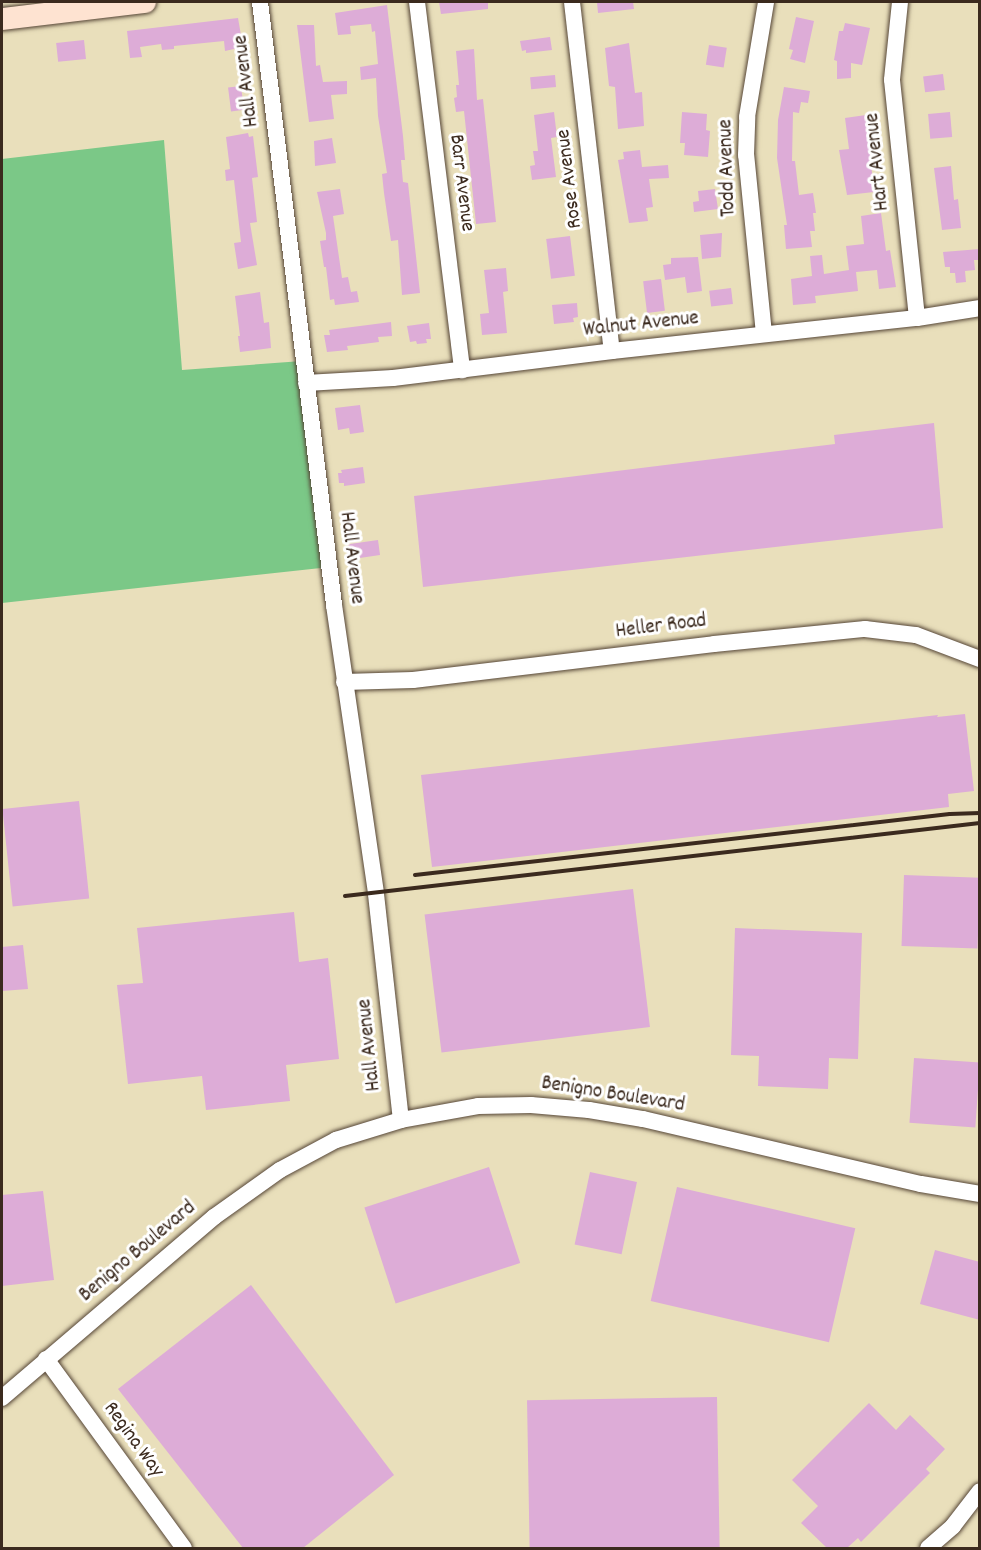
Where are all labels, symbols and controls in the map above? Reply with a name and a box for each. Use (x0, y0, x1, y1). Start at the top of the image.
street label: Hall Avenue (229, 33, 265, 129)
street label: Hart Avenue (860, 112, 896, 212)
street label: Todd Avenue (714, 119, 742, 217)
street label: Rose Avenue (551, 128, 589, 230)
street label: Barr Avenue (443, 133, 479, 233)
street label: Walnut Avenue (582, 306, 700, 344)
street label: Hall Avenue (333, 510, 369, 606)
street label: Heller Road (614, 609, 708, 645)
street label: Hall Avenue (353, 998, 387, 1092)
street label: Benigno Boulevard (540, 1071, 686, 1119)
street label: Benigno Boulevard (75, 1196, 201, 1308)
street label: Regina Way (97, 1397, 169, 1483)

